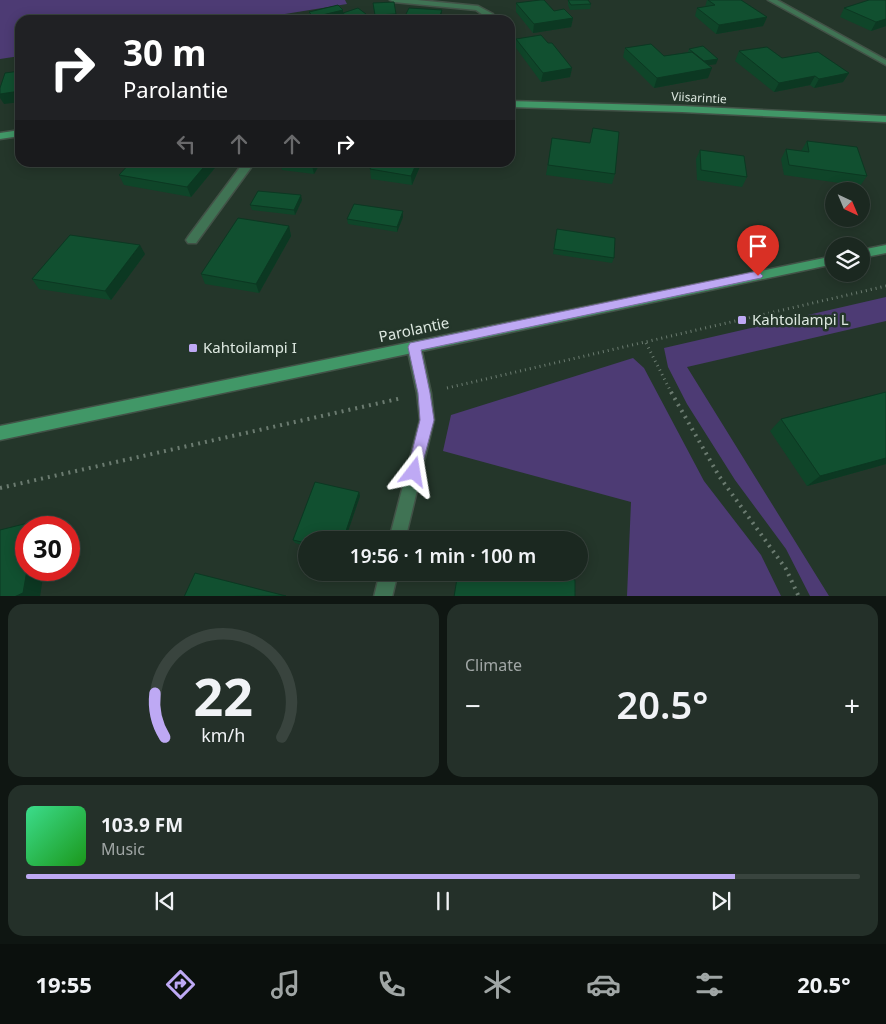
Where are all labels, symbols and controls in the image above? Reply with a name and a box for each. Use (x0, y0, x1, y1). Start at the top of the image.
text: 30 m (123, 29, 206, 76)
icon: right (40, 35, 105, 100)
text: Parolantie (123, 74, 228, 104)
street label: Viisarintie (671, 88, 727, 107)
icon: left (172, 130, 200, 158)
icon: ahead (225, 130, 253, 158)
icon: ahead (278, 130, 306, 158)
icon: right (331, 130, 359, 158)
north arrow (825, 182, 870, 228)
map controls (825, 182, 870, 282)
pin (737, 225, 779, 276)
icon: arrive (744, 232, 772, 260)
button: layers (825, 237, 870, 282)
place label: Kahtoilampi L (752, 309, 849, 329)
street label: Parolantie (377, 312, 451, 346)
marker: Kahtoilampi L (736, 314, 748, 326)
place label: Kahtoilampi I (203, 337, 297, 357)
marker: Kahtoilampi I (187, 342, 199, 354)
position arrow (387, 445, 439, 497)
speed limit sign: 30 (15, 516, 80, 581)
text: 19:56 · 1 min · 100 m (350, 543, 536, 569)
text: Climate (465, 654, 522, 676)
text: 22 (194, 660, 253, 731)
text: 20.5° (617, 678, 708, 730)
text: − (465, 686, 481, 724)
text: + (844, 686, 860, 724)
text: km/h (202, 723, 245, 747)
text: 103.9 FM (101, 812, 183, 838)
text: Music (101, 838, 145, 860)
icon: previous (151, 887, 179, 915)
icon: pause (429, 887, 457, 915)
icon: next (707, 887, 735, 915)
icon: directions (163, 967, 198, 1002)
icon: music (268, 967, 303, 1002)
icon: phone (374, 967, 409, 1002)
icon: climate (480, 967, 515, 1002)
icon: car (586, 967, 621, 1002)
icon: filters (692, 967, 727, 1002)
text: 19:55 (35, 969, 92, 999)
text: 20.5° (797, 969, 851, 999)

